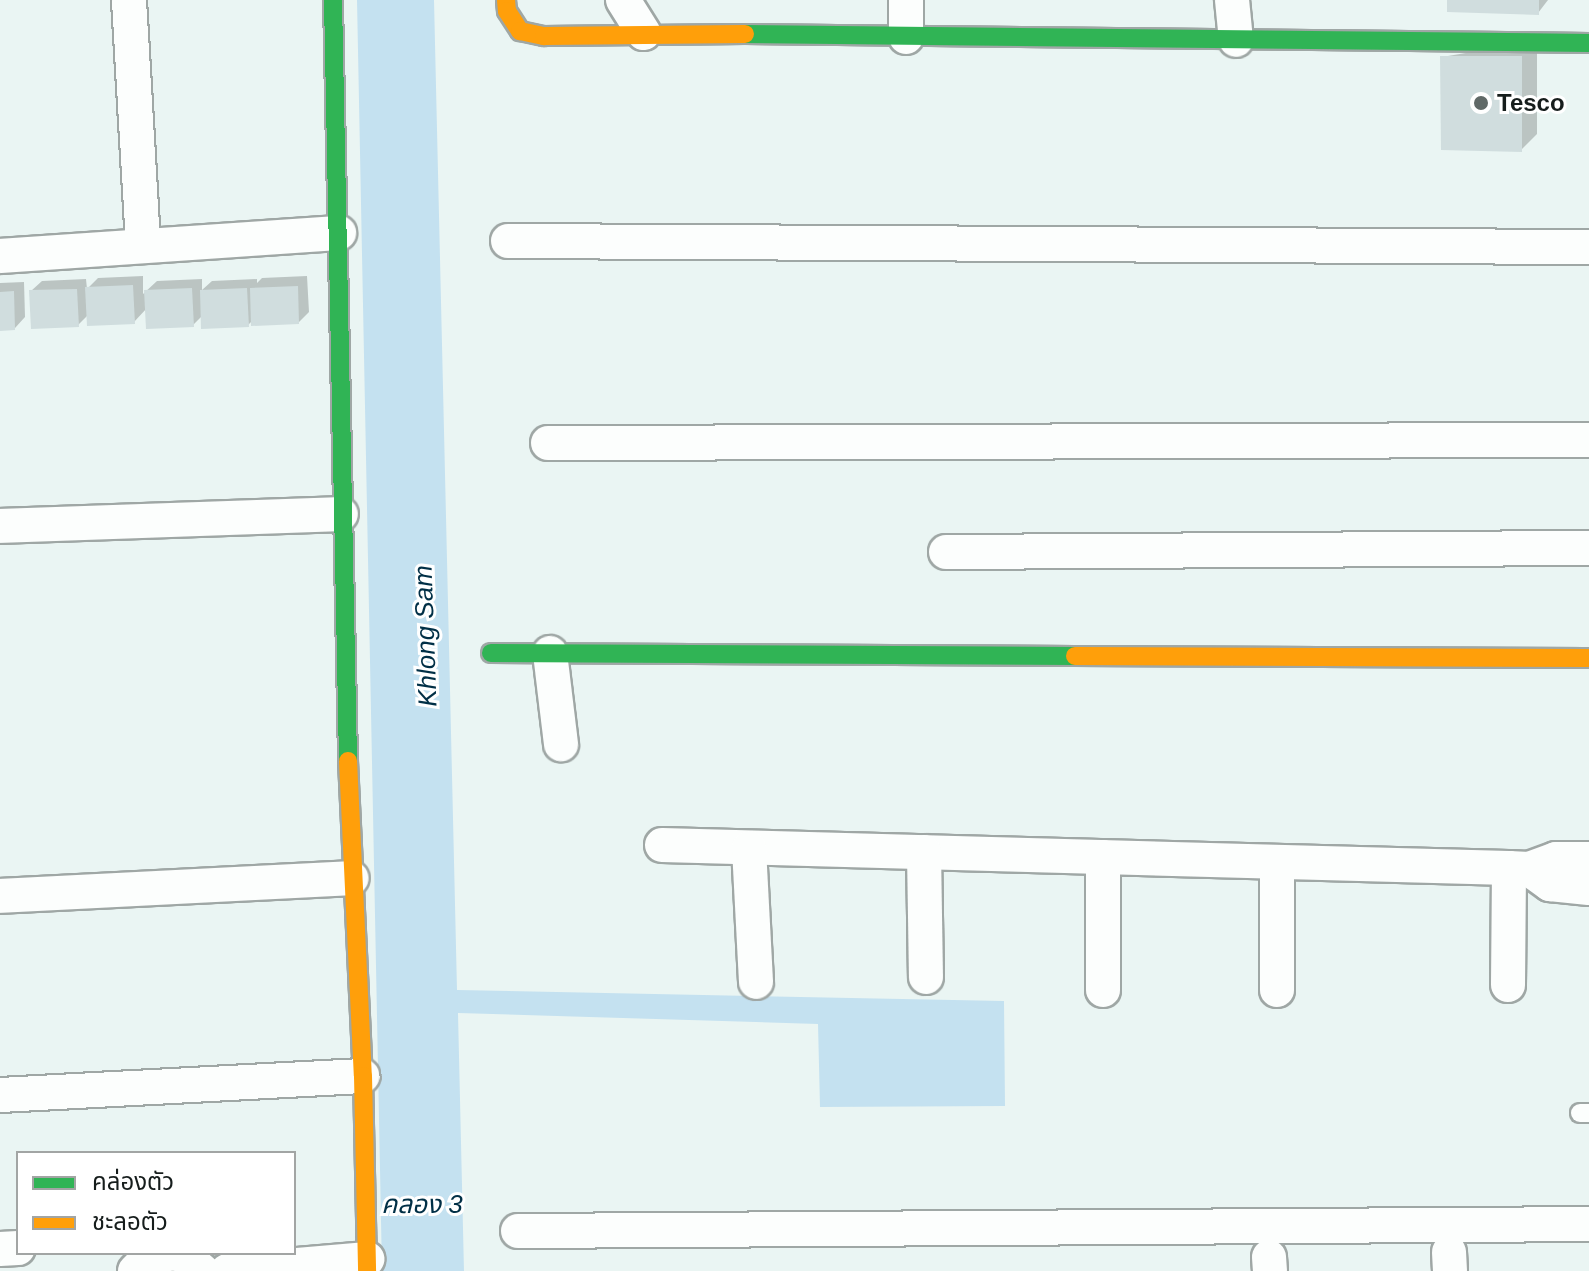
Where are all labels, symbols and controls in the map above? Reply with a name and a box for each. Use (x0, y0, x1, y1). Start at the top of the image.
place label: Tesco (1497, 89, 1565, 117)
marker: Tesco (1472, 94, 1490, 112)
water label: Khlong Sam (408, 565, 444, 707)
legend (16, 1151, 296, 1255)
text: คล่องตัว (92, 1168, 174, 1195)
water label: คลอง 3 (381, 1189, 463, 1221)
text: ชะลอตัว (92, 1208, 168, 1235)

